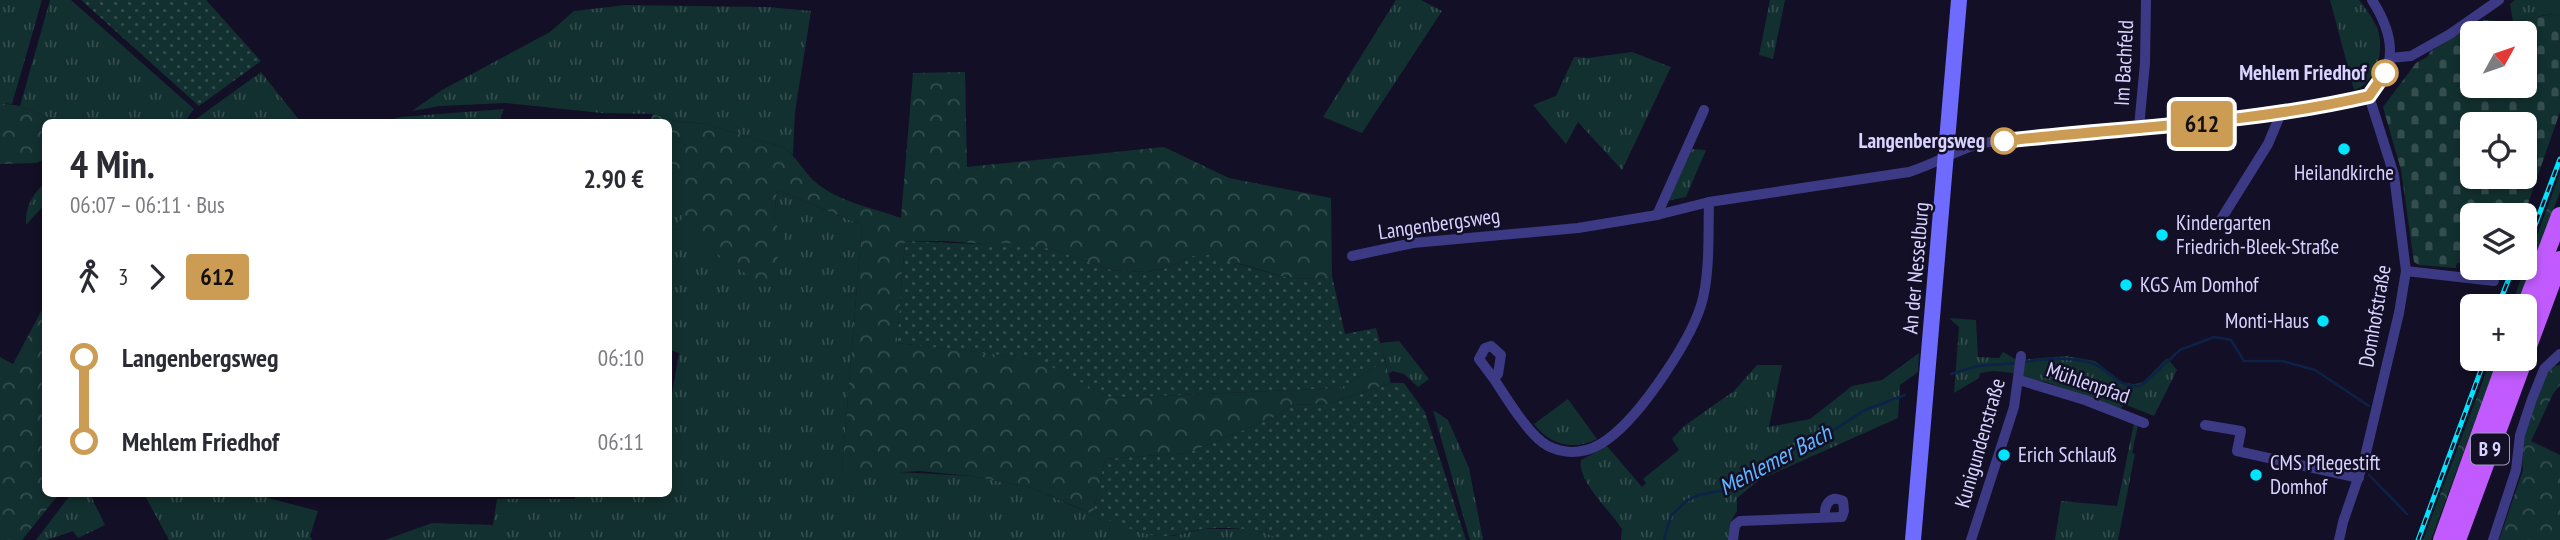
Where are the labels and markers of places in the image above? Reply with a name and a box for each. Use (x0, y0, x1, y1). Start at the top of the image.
place label: Mehlem Friedhof (2239, 59, 2367, 86)
marker: Mehlem Friedhof (2372, 60, 2398, 86)
place label: Langenbergsweg (1859, 127, 1985, 154)
marker: Langenbergsweg (1991, 128, 2017, 154)
marker: Heilandkirche (2336, 141, 2352, 157)
place label: Heilandkirche (2294, 159, 2394, 186)
place label: Kindergarten Friedrich-Bleek-Straße (2176, 209, 2339, 260)
marker: Kindergarten Friedrich-Bleek-Straße (2154, 227, 2170, 243)
place label: KGS Am Domhof (2140, 271, 2259, 298)
marker: KGS Am Domhof (2118, 277, 2134, 293)
place label: Monti-Haus (2225, 307, 2309, 334)
marker: Monti-Haus (2315, 313, 2331, 329)
place label: Erich Schlauß (2018, 441, 2117, 468)
marker: Erich Schlauß (1996, 447, 2012, 463)
place label: CMS Pflegestift Domhof (2270, 449, 2381, 500)
marker: CMS Pflegestift Domhof (2248, 467, 2264, 483)

